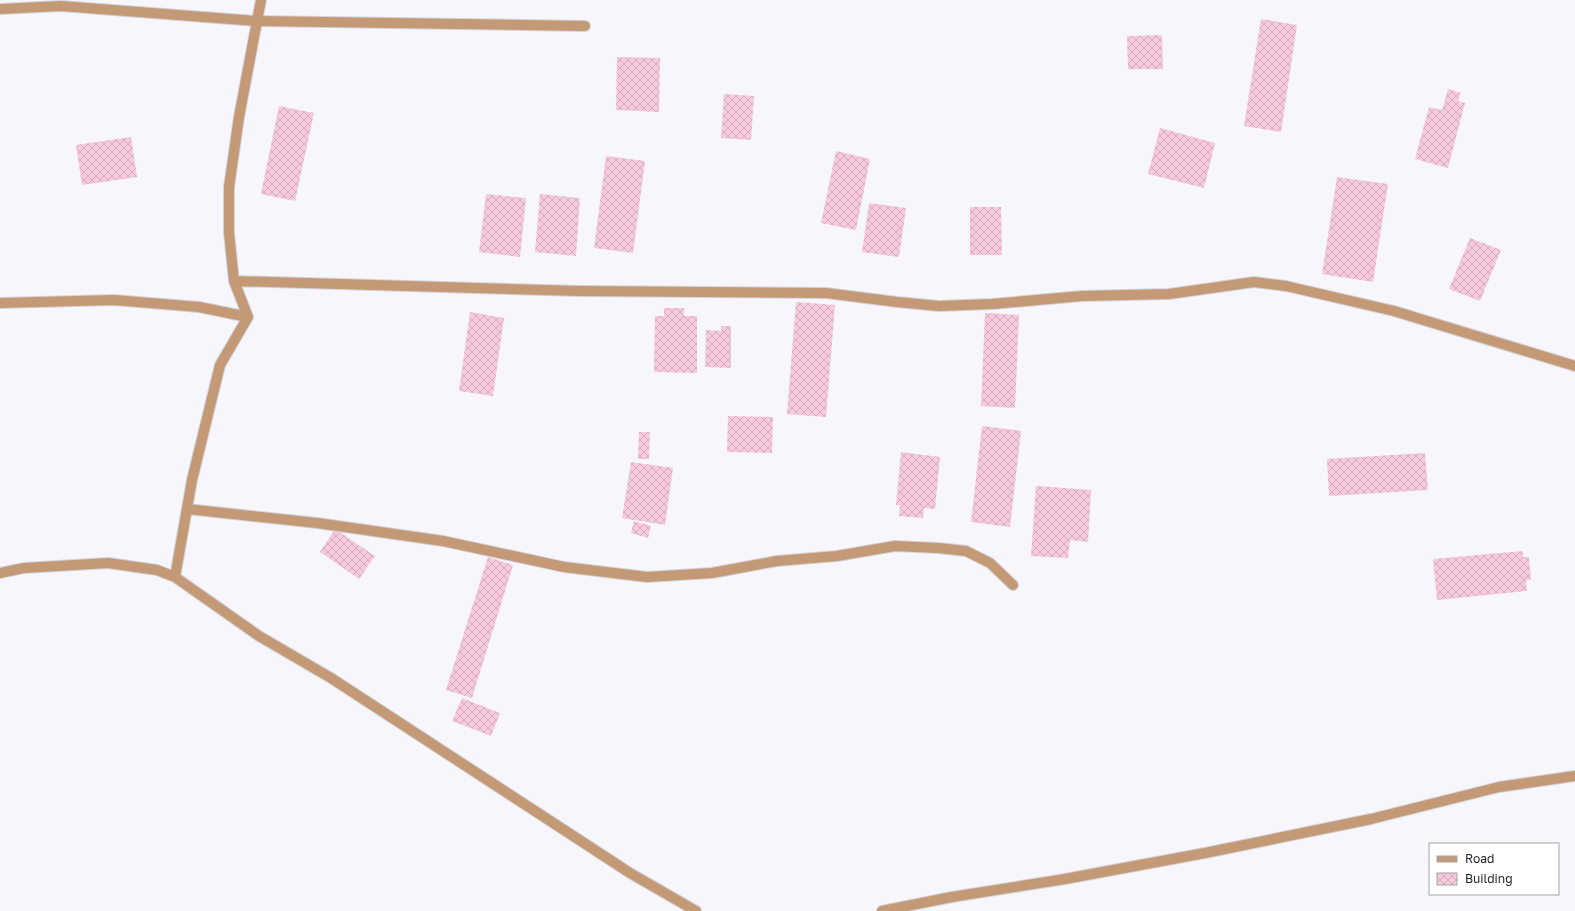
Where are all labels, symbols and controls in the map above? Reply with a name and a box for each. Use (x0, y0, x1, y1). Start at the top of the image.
legend (1429, 843, 1559, 895)
text: Road (1465, 851, 1494, 866)
text: Building (1465, 871, 1513, 886)

